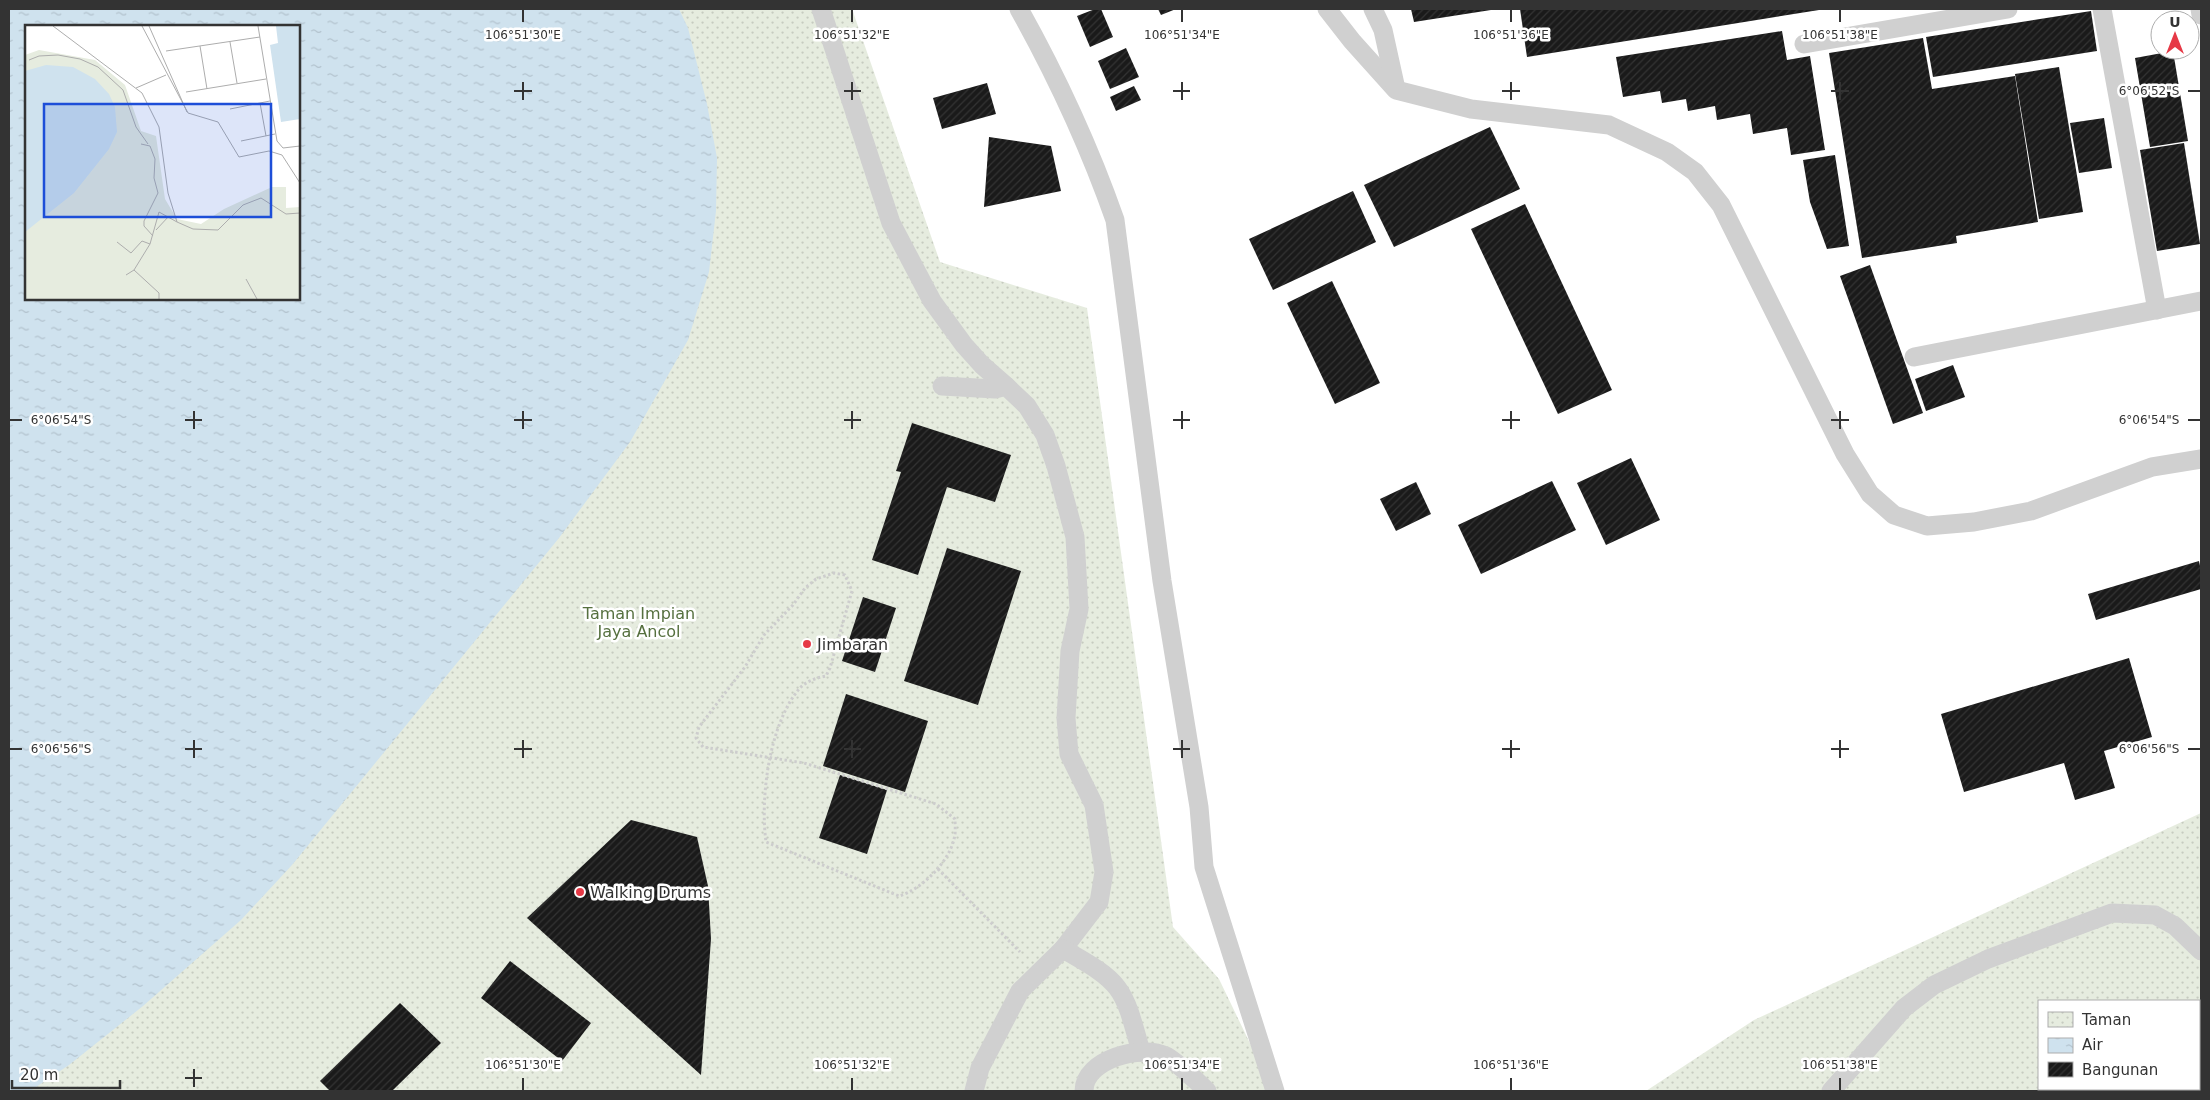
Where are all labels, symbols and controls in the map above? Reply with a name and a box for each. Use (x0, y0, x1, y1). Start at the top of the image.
north arrow (2150, 10, 2200, 60)
text: U (2169, 14, 2181, 30)
inset map (25, 25, 300, 300)
text: 106°51'30"E (485, 28, 561, 42)
text: 106°51'32"E (814, 28, 890, 42)
text: 106°51'34"E (1144, 28, 1220, 42)
text: 106°51'36"E (1473, 28, 1549, 42)
text: 106°51'38"E (1802, 28, 1878, 42)
text: 6°06'52"S (2119, 84, 2179, 98)
text: 6°06'54"S (31, 413, 91, 427)
text: 6°06'54"S (2119, 413, 2179, 427)
park label: Taman Impian Jaya Ancol (582, 604, 695, 641)
place label: Jimbaran (816, 635, 888, 654)
marker: Jimbaran (801, 638, 813, 650)
text: 6°06'56"S (31, 742, 91, 756)
text: 6°06'56"S (2119, 742, 2179, 756)
place label: Walking Drums (590, 883, 711, 902)
marker: Walking Drums (574, 886, 586, 898)
legend (2038, 1000, 2200, 1090)
text: Taman (2081, 1011, 2131, 1029)
text: Air (2082, 1036, 2103, 1054)
scale bar (12, 1058, 120, 1090)
text: 106°51'30"E (485, 1058, 561, 1072)
text: 106°51'32"E (814, 1058, 890, 1072)
text: 106°51'34"E (1144, 1058, 1220, 1072)
text: 106°51'36"E (1473, 1058, 1549, 1072)
text: 106°51'38"E (1802, 1058, 1878, 1072)
text: Bangunan (2082, 1061, 2158, 1079)
text: 20 m (20, 1066, 58, 1084)

